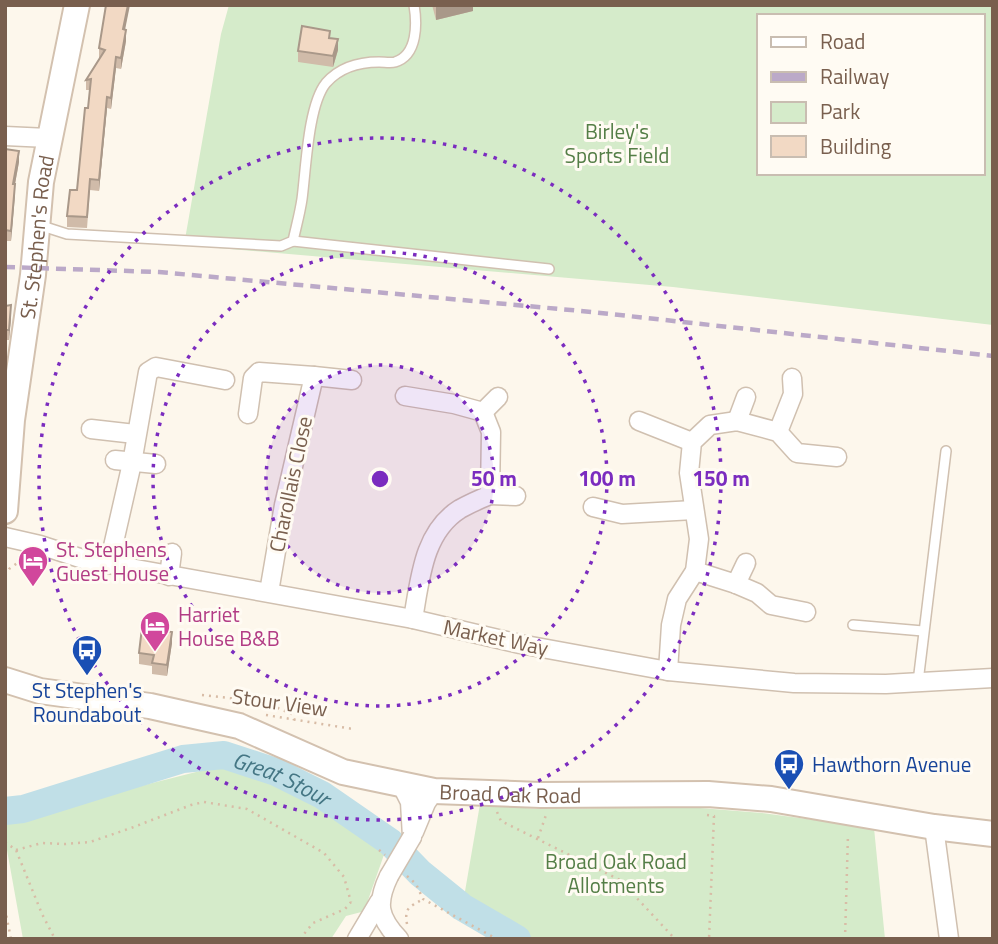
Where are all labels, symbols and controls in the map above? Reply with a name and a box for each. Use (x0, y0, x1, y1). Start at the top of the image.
legend (757, 14, 984, 175)
text: Road (820, 25, 865, 57)
text: Railway (820, 60, 889, 92)
text: Park (820, 95, 860, 127)
park label: Birley's Sports Field (565, 115, 669, 171)
text: Building (820, 130, 892, 162)
street label: St. Stephen's Road (11, 152, 62, 321)
street label: Charollais Close (260, 413, 320, 555)
text: 50 m (471, 462, 517, 494)
text: 100 m (578, 462, 636, 494)
text: 150 m (692, 462, 750, 494)
centre of rings (368, 467, 392, 491)
place label: St. Stephens Guest House (56, 533, 169, 589)
hotel icon: St. Stephens Guest House (16, 544, 50, 588)
place label: Harriet House B&B (178, 598, 280, 654)
hotel icon: Harriet House B&B (138, 609, 172, 653)
street label: Market Way (441, 610, 551, 664)
bus stop icon: St Stephen's Roundabout (70, 633, 104, 677)
place label: St Stephen's Roundabout (32, 674, 142, 730)
street label: Stour View (230, 679, 330, 725)
water label: Great Stour (228, 742, 341, 815)
bus stop icon: Hawthorn Avenue (772, 747, 806, 791)
place label: Hawthorn Avenue (812, 748, 971, 780)
street label: Broad Oak Road (439, 775, 581, 811)
park label: Broad Oak Road Allotments (545, 845, 687, 901)

